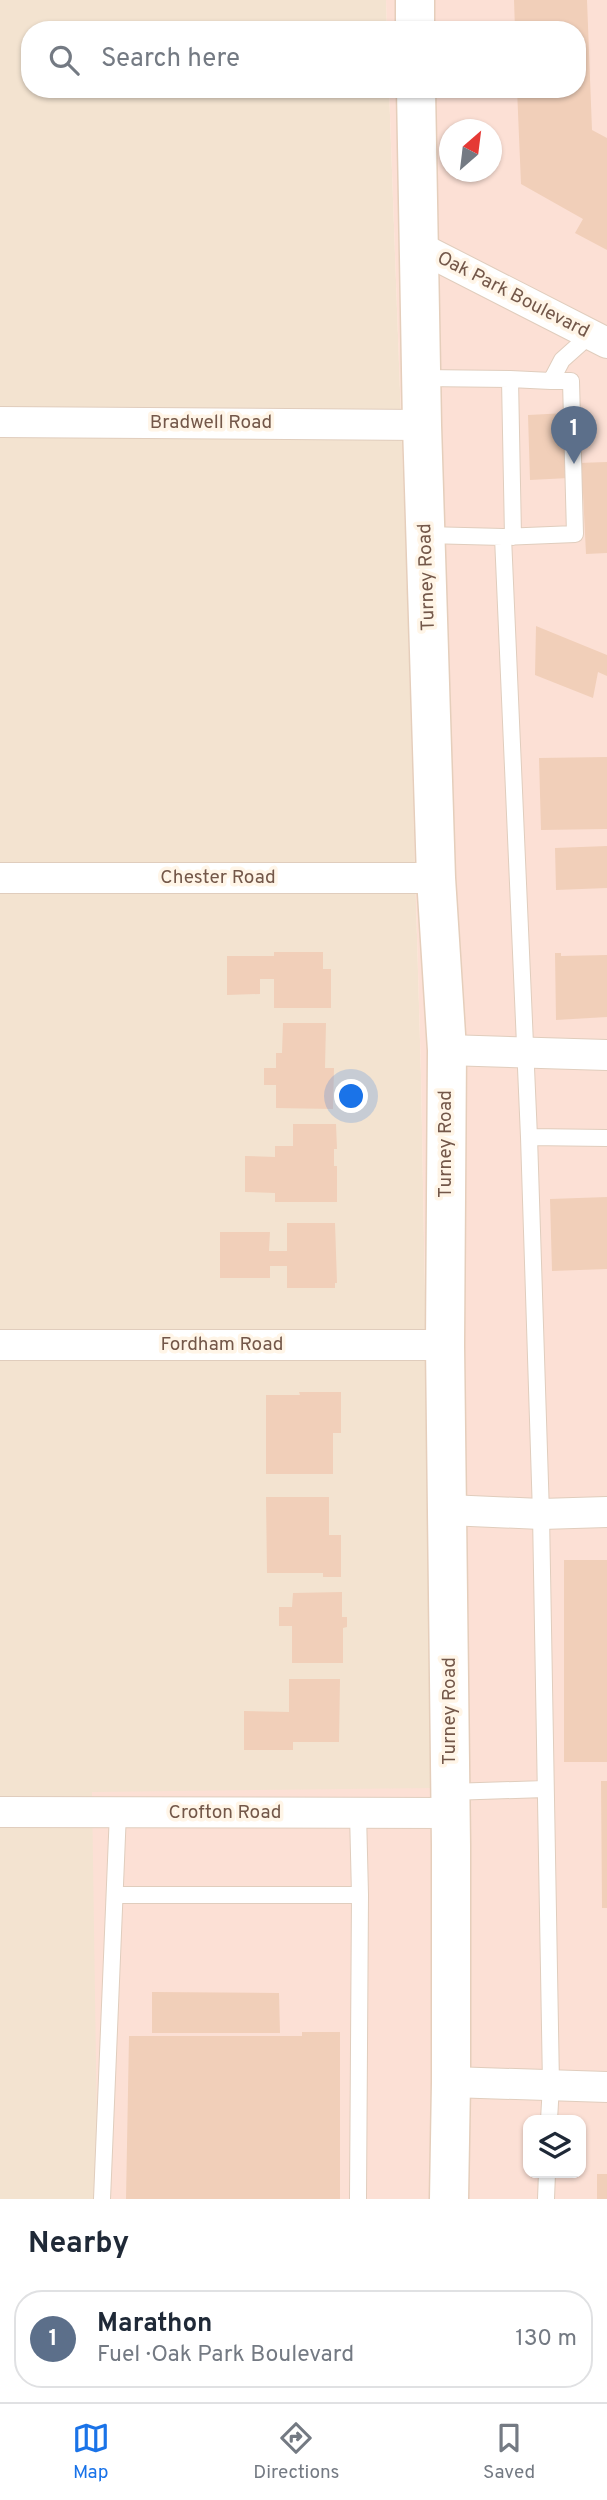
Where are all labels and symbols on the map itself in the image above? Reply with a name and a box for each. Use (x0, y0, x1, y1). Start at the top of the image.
north arrow (439, 119, 502, 182)
street label: Oak Park Boulevard (433, 246, 593, 344)
pin: 1 (551, 406, 597, 464)
street label: Bradwell Road (150, 411, 272, 435)
street label: Turney Road (413, 523, 441, 631)
street label: Chester Road (160, 866, 276, 890)
your location (334, 1079, 368, 1113)
street label: Turney Road (434, 1090, 458, 1198)
street label: Fordham Road (161, 1333, 283, 1357)
street label: Turney Road (438, 1657, 462, 1765)
street label: Crofton Road (169, 1801, 281, 1825)

